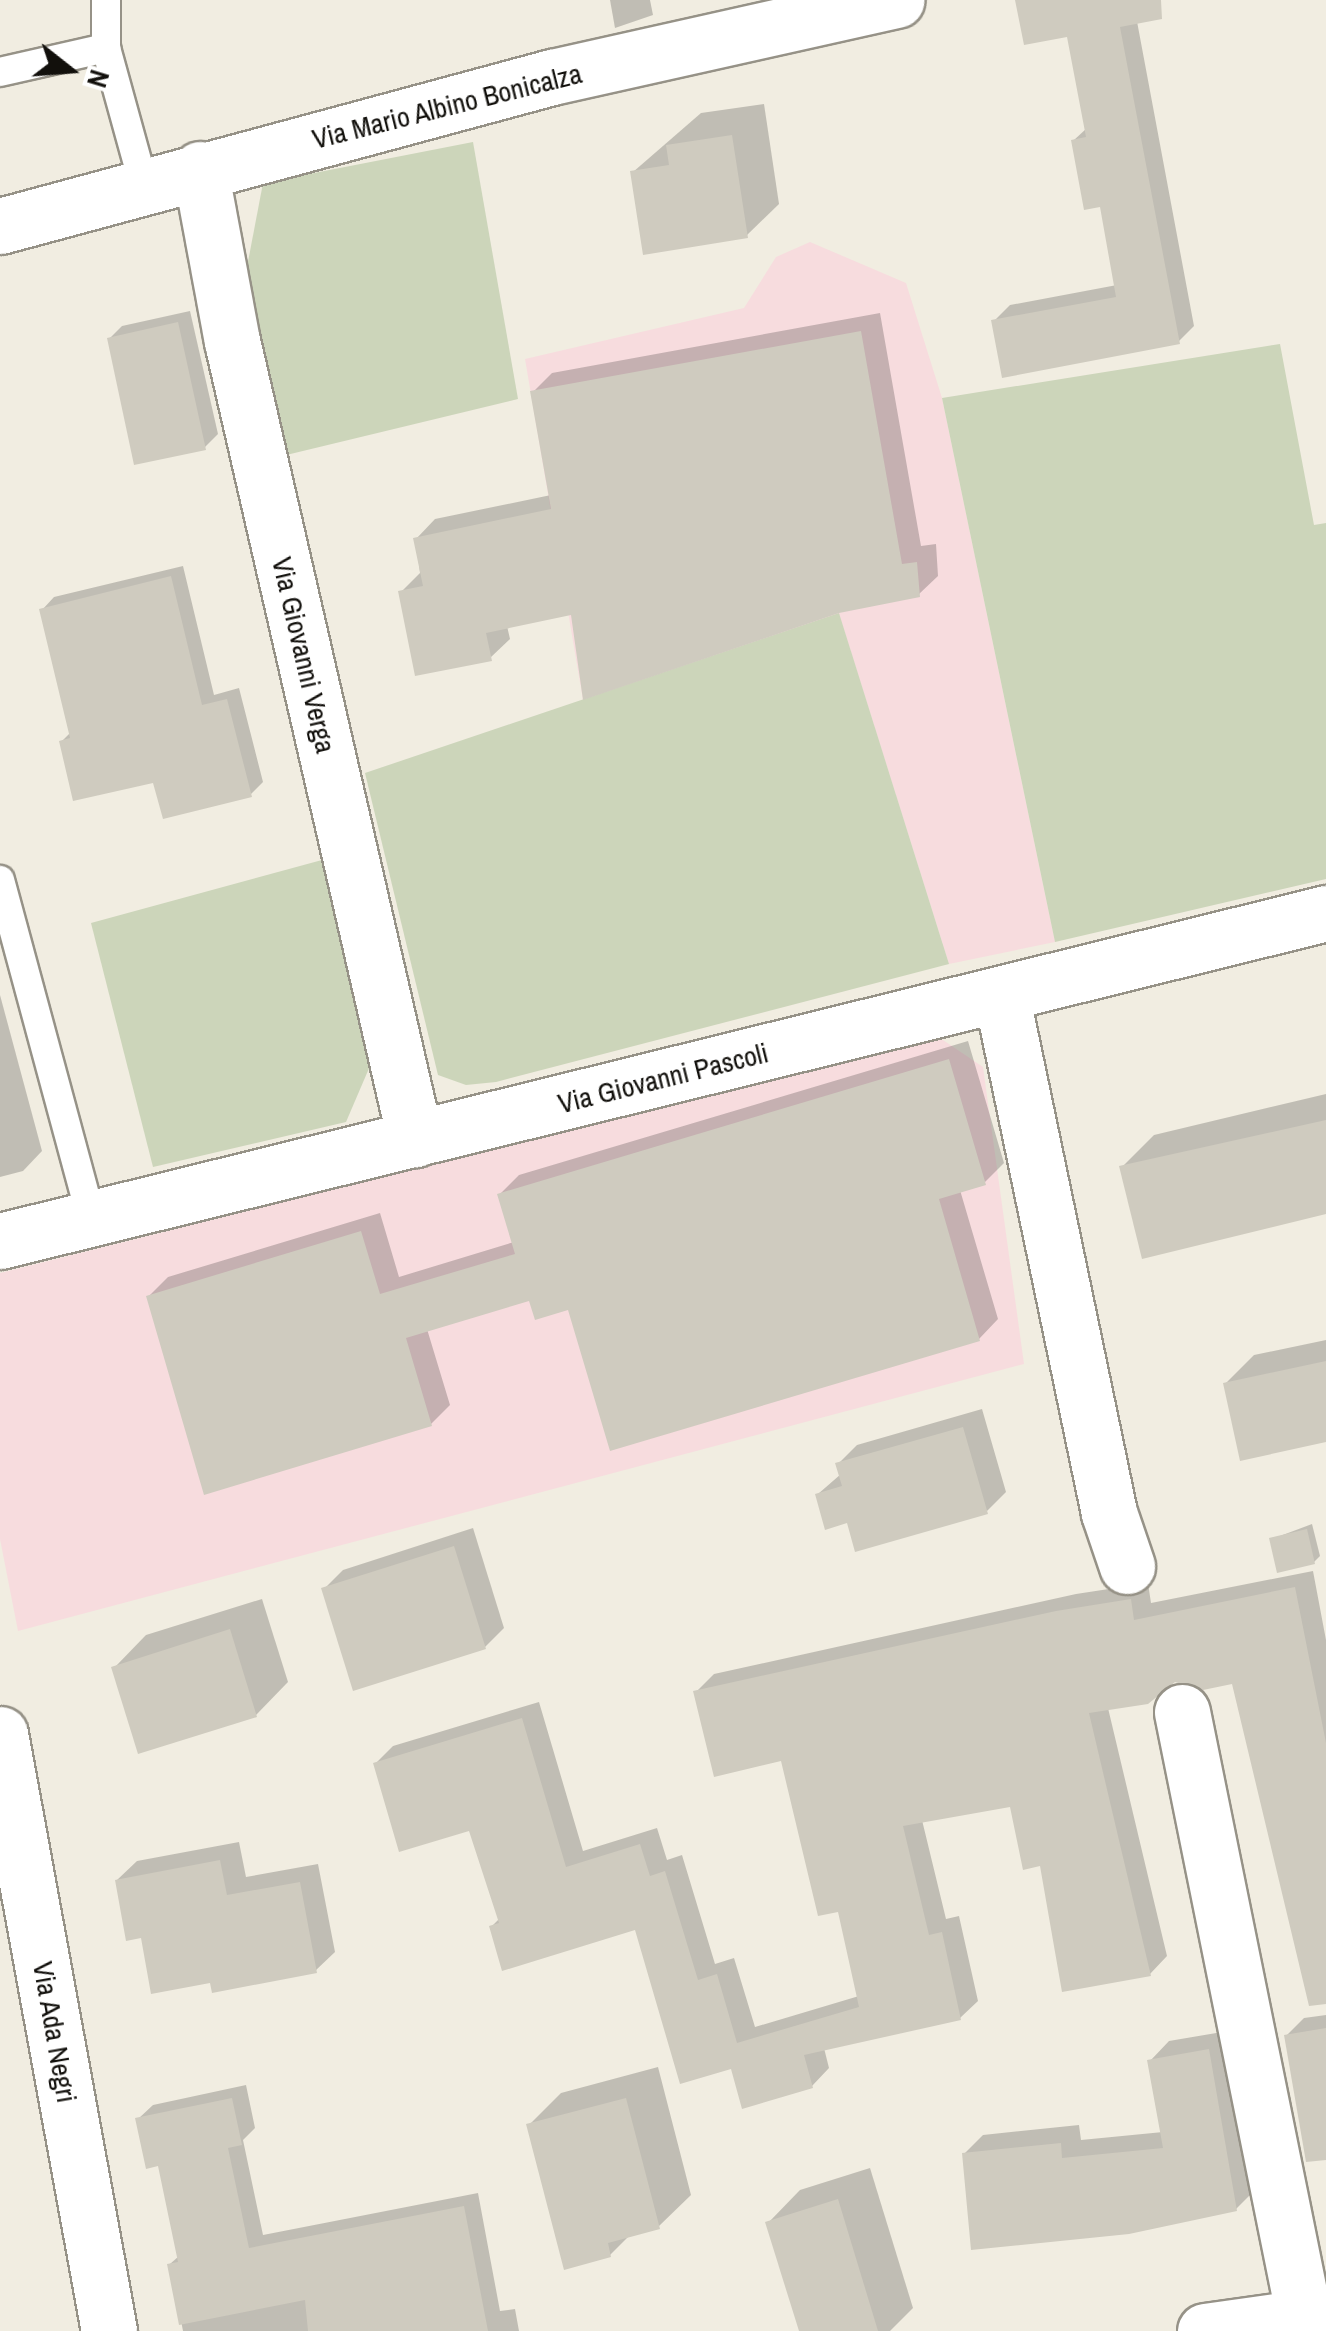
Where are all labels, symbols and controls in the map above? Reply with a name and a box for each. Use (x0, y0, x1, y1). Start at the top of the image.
north arrow (20, 20, 120, 120)
street label: Via Mario Albino Bonicalza (308, 56, 586, 156)
text: N (78, 65, 119, 92)
street label: Via Giovanni Verga (265, 554, 343, 756)
street label: Via Giovanni Pascoli (554, 1036, 772, 1120)
street label: Via Ada Negri (26, 1958, 84, 2106)

